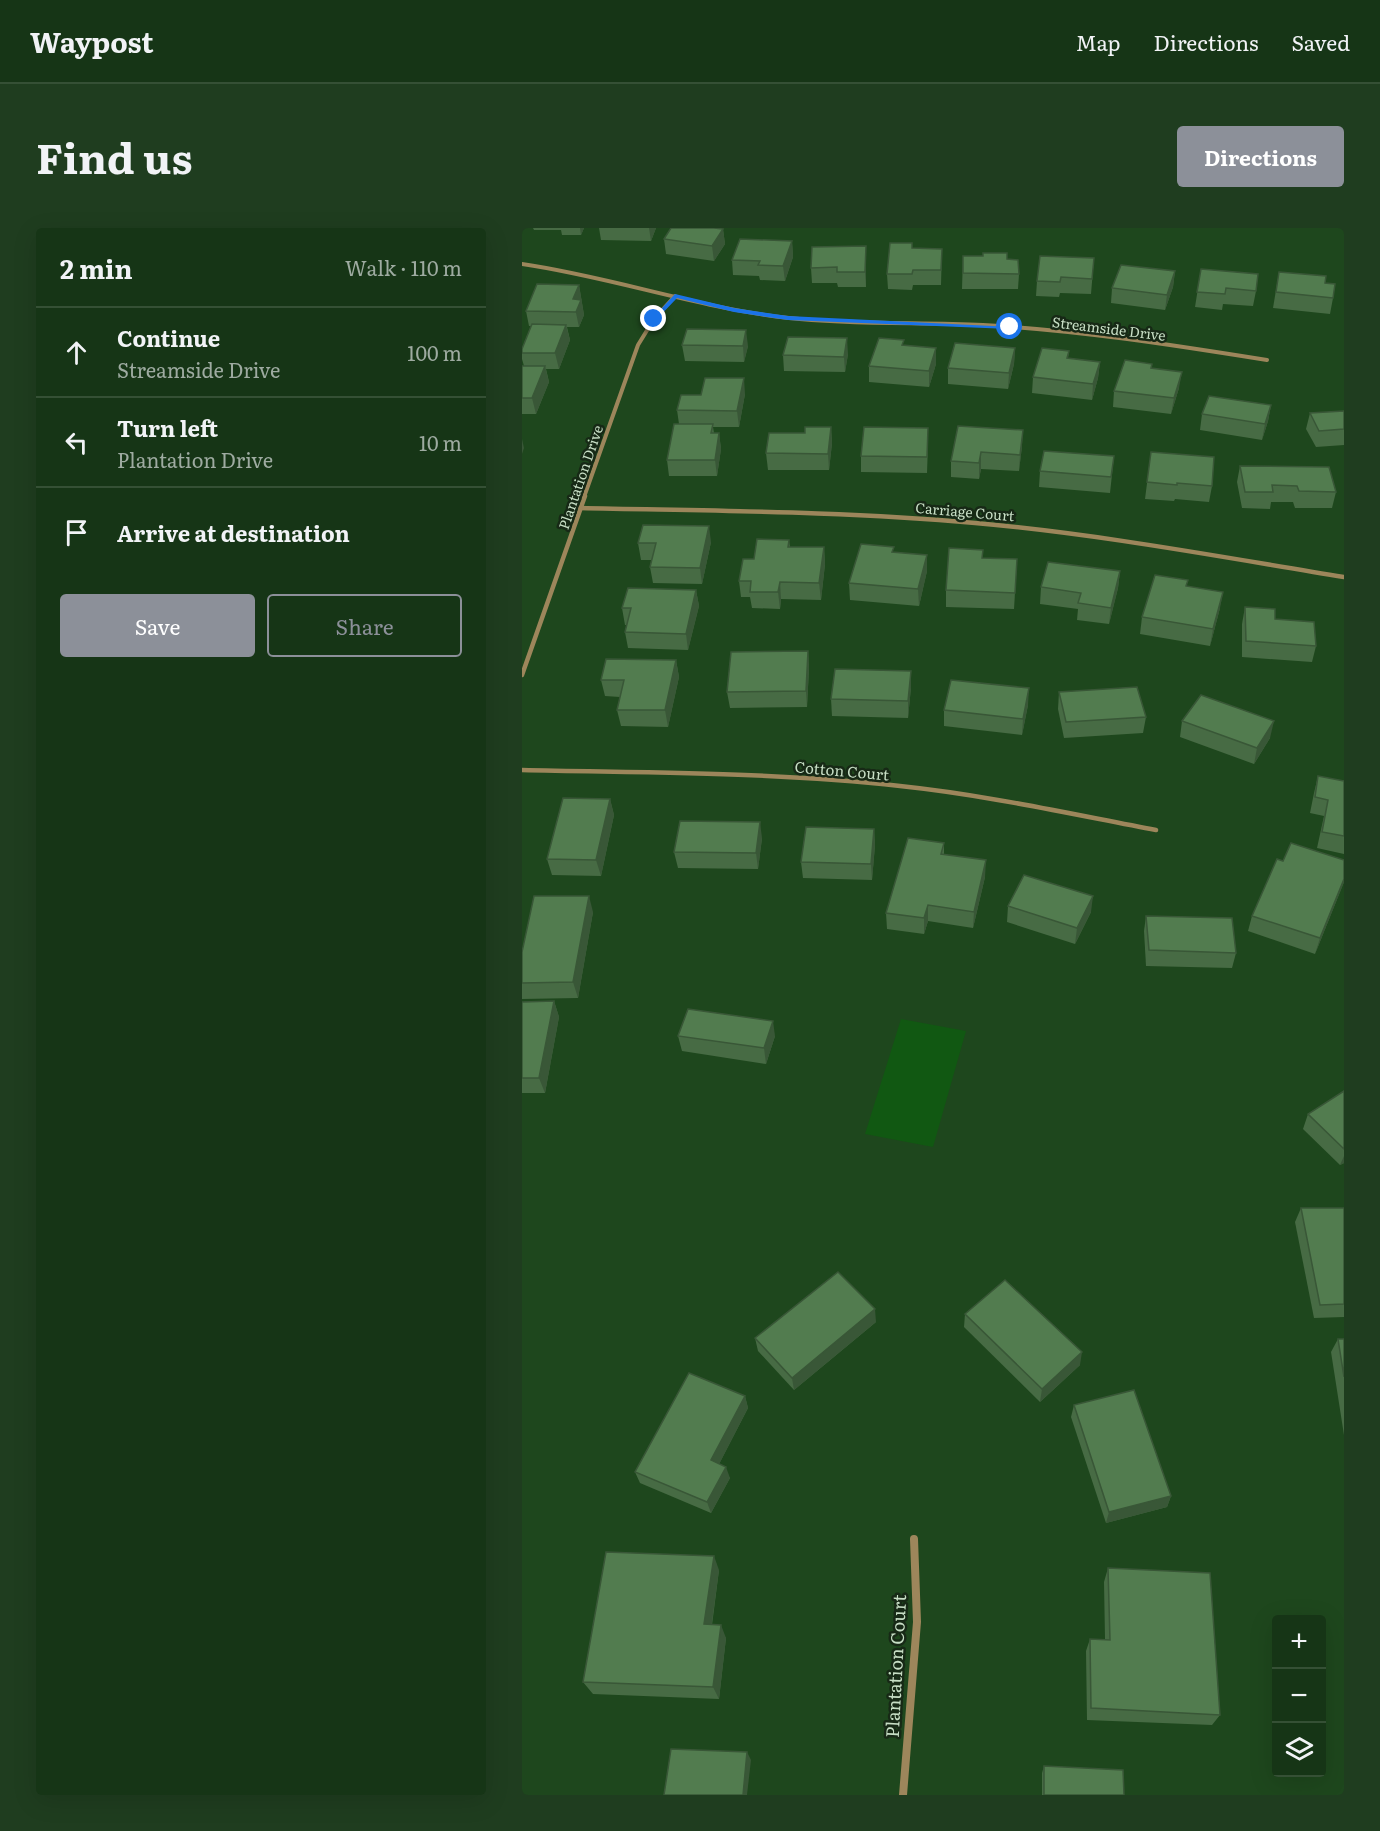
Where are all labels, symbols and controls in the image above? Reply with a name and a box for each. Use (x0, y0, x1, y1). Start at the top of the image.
text: Waypost (30, 20, 154, 62)
text: Map (1076, 26, 1121, 57)
text: Directions (1154, 26, 1259, 57)
text: Saved (1292, 26, 1350, 57)
text: Find us (36, 125, 193, 187)
button: Directions (1177, 126, 1344, 187)
text: 2 min (60, 248, 133, 287)
text: Walk · 110 m (345, 252, 462, 282)
route end (640, 305, 666, 331)
street label: Streamside Drive (1051, 311, 1167, 345)
route start (996, 313, 1022, 339)
text: Continue (117, 321, 220, 354)
icon: ahead (60, 336, 93, 369)
text: 100 m (407, 337, 462, 367)
text: Streamside Drive (117, 354, 281, 384)
text: Turn left (117, 411, 218, 444)
street label: Plantation Drive (553, 422, 607, 532)
icon: left (60, 426, 93, 459)
text: 10 m (419, 427, 462, 457)
text: Plantation Drive (117, 444, 273, 474)
street label: Carriage Court (915, 497, 1016, 525)
icon: arrive (60, 516, 93, 549)
text: Arrive at destination (117, 516, 350, 549)
button: Save (60, 594, 255, 657)
button: Share (267, 594, 462, 657)
street label: Cotton Court (794, 754, 890, 786)
street label: Plantation Court (878, 1593, 912, 1738)
map controls (1272, 1615, 1326, 1777)
button: + (1272, 1615, 1326, 1669)
button: − (1272, 1669, 1326, 1723)
button: layers (1272, 1723, 1326, 1777)

